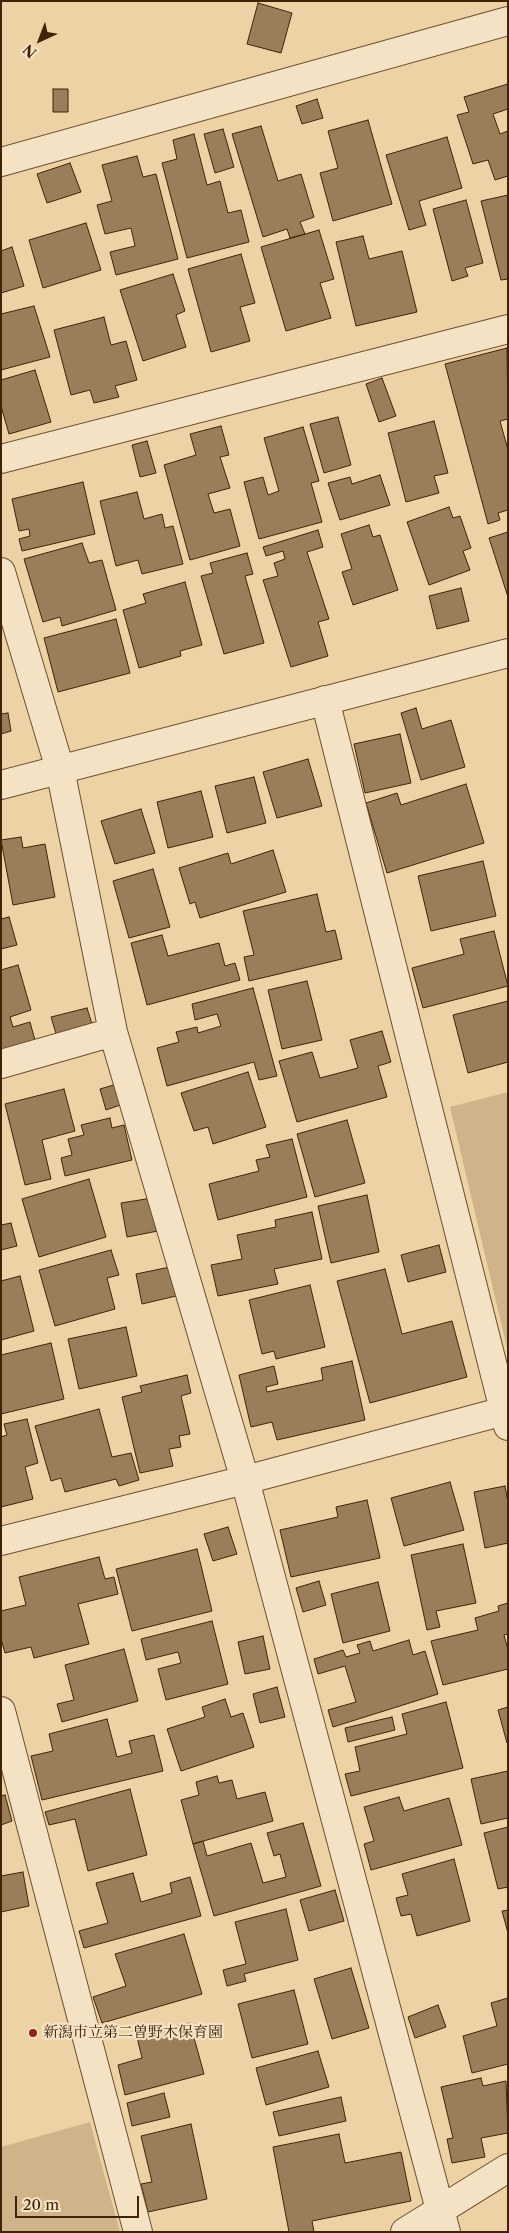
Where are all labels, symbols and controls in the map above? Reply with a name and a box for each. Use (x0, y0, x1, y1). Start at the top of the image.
north arrow (15, 15, 65, 65)
text: N (19, 40, 40, 62)
place label: 新潟市立第二曽野木保育園 (43, 2024, 223, 2042)
marker: 新潟市立第二曽野木保育園 (27, 2027, 39, 2039)
scale bar (18, 2186, 141, 2218)
text: 20 m (23, 2195, 59, 2214)

